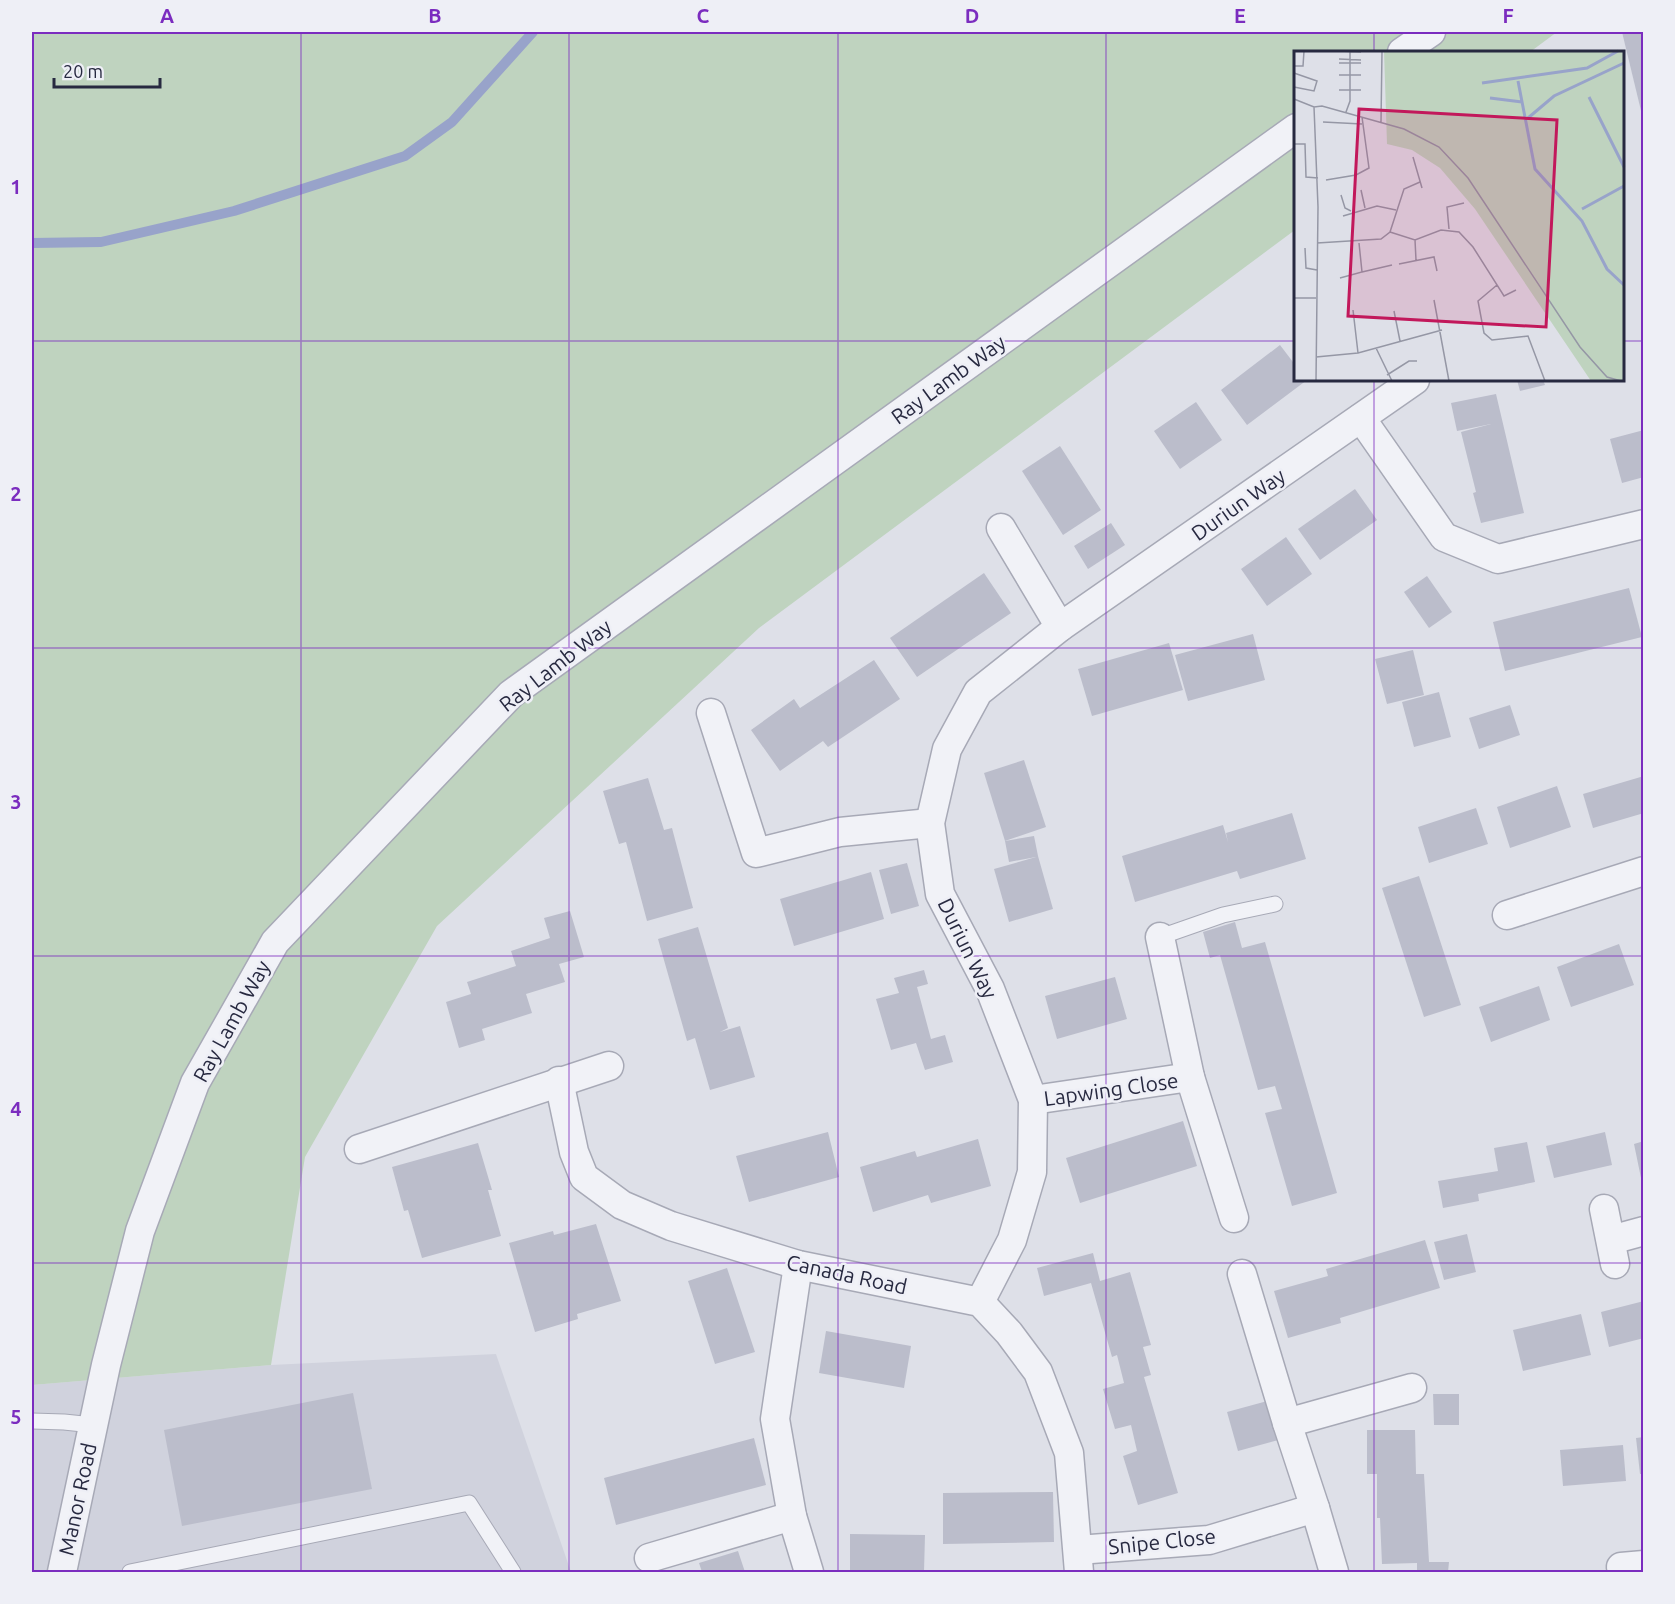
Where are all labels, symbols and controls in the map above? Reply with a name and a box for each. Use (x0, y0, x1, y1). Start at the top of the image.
text: A (160, 4, 174, 27)
text: B (428, 4, 442, 27)
text: C (697, 4, 710, 27)
text: D (965, 4, 979, 27)
text: E (1234, 4, 1246, 27)
text: F (1502, 4, 1514, 27)
scale bar (54, 51, 160, 89)
inset map (1294, 51, 1624, 381)
text: 20 m (63, 61, 103, 81)
text: 1 (10, 175, 22, 198)
street label: Ray Lamb Way (886, 330, 1010, 428)
street label: Duriun Way (1187, 463, 1289, 545)
text: 2 (10, 482, 22, 505)
street label: Ray Lamb Way (494, 614, 616, 716)
text: 3 (10, 790, 22, 813)
street label: Duriun Way (933, 894, 1003, 1002)
street label: Ray Lamb Way (188, 956, 274, 1086)
street label: Lapwing Close (1042, 1068, 1180, 1110)
text: 4 (10, 1097, 22, 1120)
street label: Canada Road (784, 1250, 910, 1298)
text: 5 (10, 1405, 22, 1428)
street label: Manor Road (53, 1441, 101, 1557)
street label: Snipe Close (1107, 1523, 1217, 1559)

